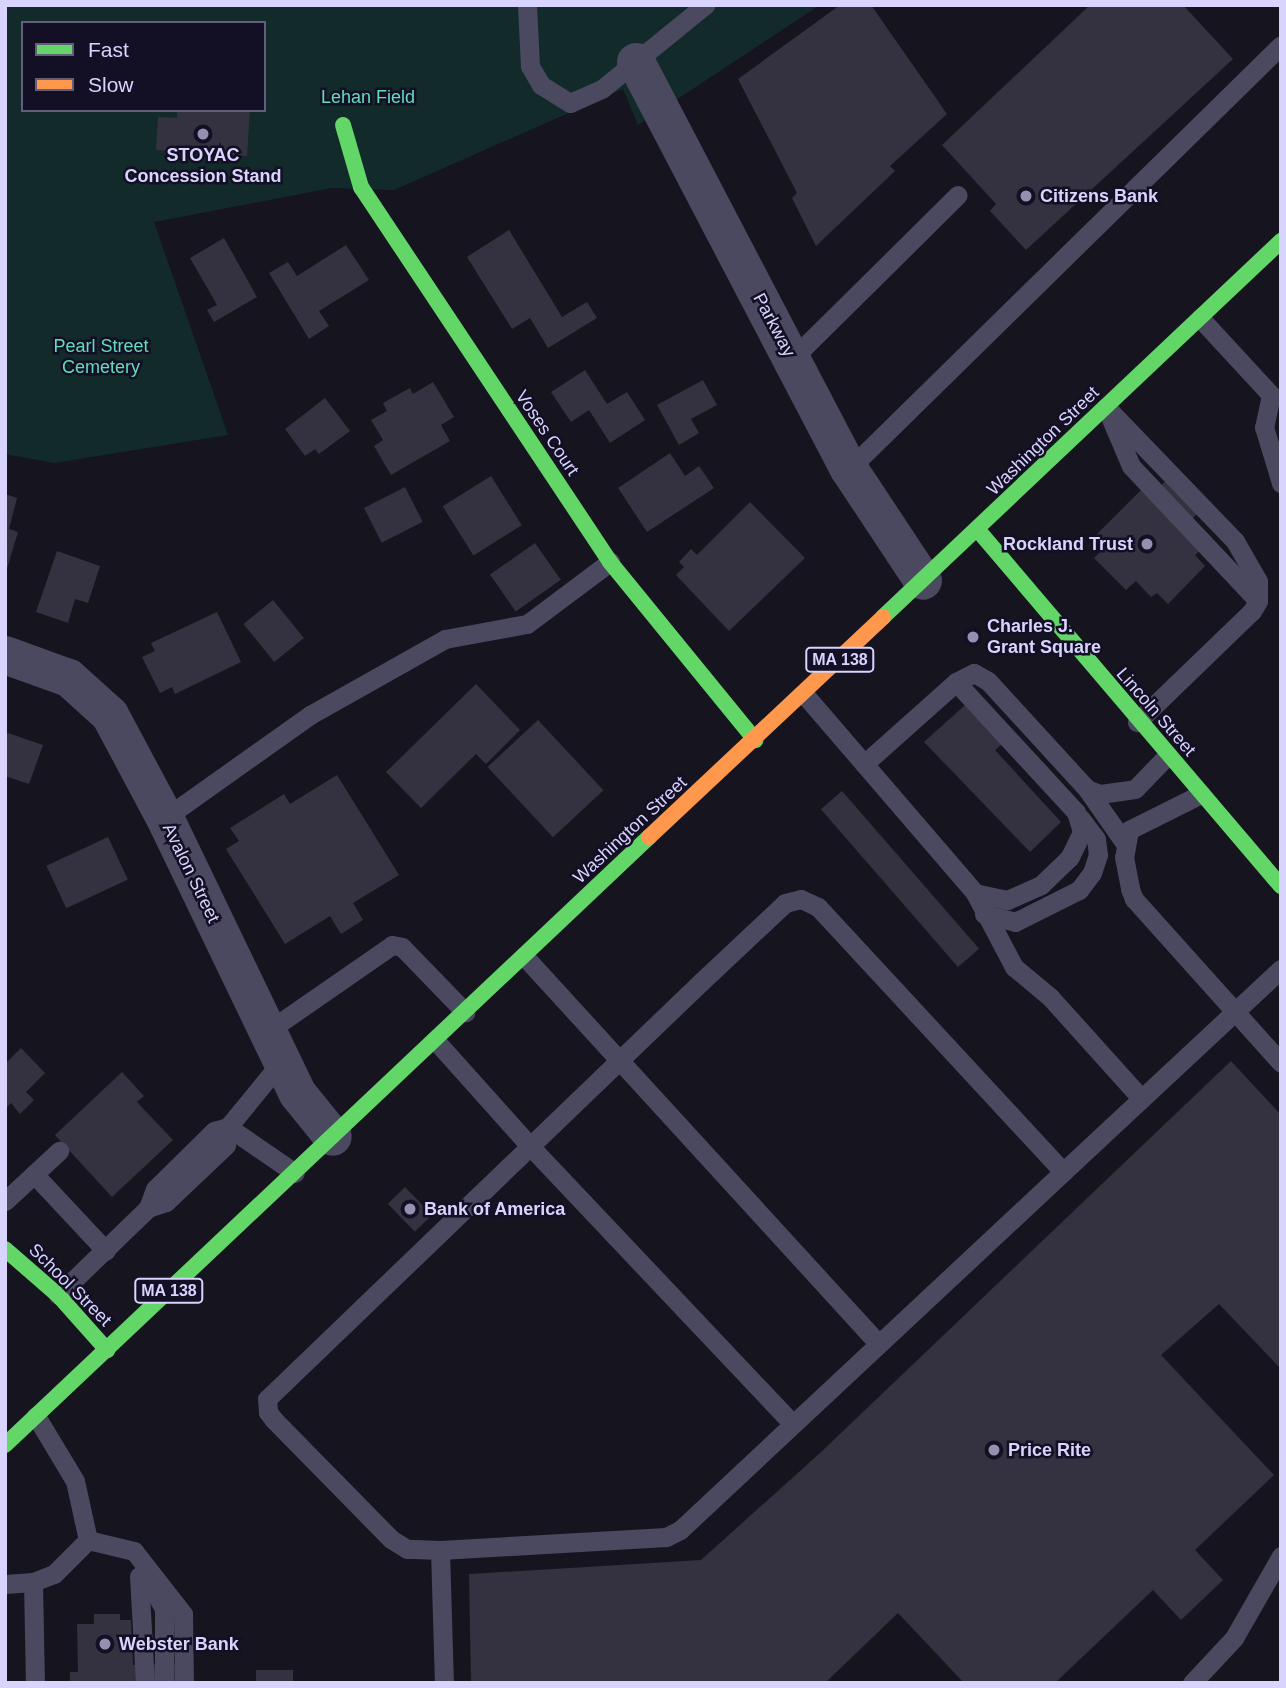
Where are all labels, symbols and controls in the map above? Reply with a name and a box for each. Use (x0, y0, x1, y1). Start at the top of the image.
legend (21, 21, 266, 112)
text: Fast (88, 38, 129, 61)
text: Slow (88, 73, 134, 96)
park label: Lehan Field (321, 86, 415, 108)
marker: STOYAC Concession Stand (195, 126, 211, 142)
place label: STOYAC Concession Stand (124, 145, 282, 188)
place label: Citizens Bank (1040, 185, 1158, 207)
marker: Citizens Bank (1018, 188, 1034, 204)
street label: Parkway (748, 289, 800, 361)
park label: Pearl Street Cemetery (53, 336, 149, 378)
street label: Washington Street (982, 382, 1104, 500)
street label: Voses Court (511, 386, 583, 480)
place label: Rockland Trust (1003, 533, 1133, 555)
marker: Rockland Trust (1139, 536, 1155, 552)
place label: Charles J. Grant Square (987, 616, 1101, 658)
marker: Charles J. Grant Square (965, 629, 981, 645)
road number: MA 138 (803, 648, 877, 673)
street label: Lincoln Street (1112, 663, 1200, 761)
street label: Washington Street (569, 772, 691, 888)
street label: Avalon Street (158, 820, 224, 926)
place label: Bank of America (424, 1198, 566, 1220)
marker: Bank of America (402, 1201, 418, 1217)
street label: School Street (24, 1239, 116, 1331)
road number: MA 138 (132, 1278, 206, 1303)
place label: Price Rite (1008, 1439, 1091, 1461)
marker: Price Rite (986, 1442, 1002, 1458)
place label: Webster Bank (119, 1633, 239, 1655)
marker: Webster Bank (97, 1636, 113, 1652)

